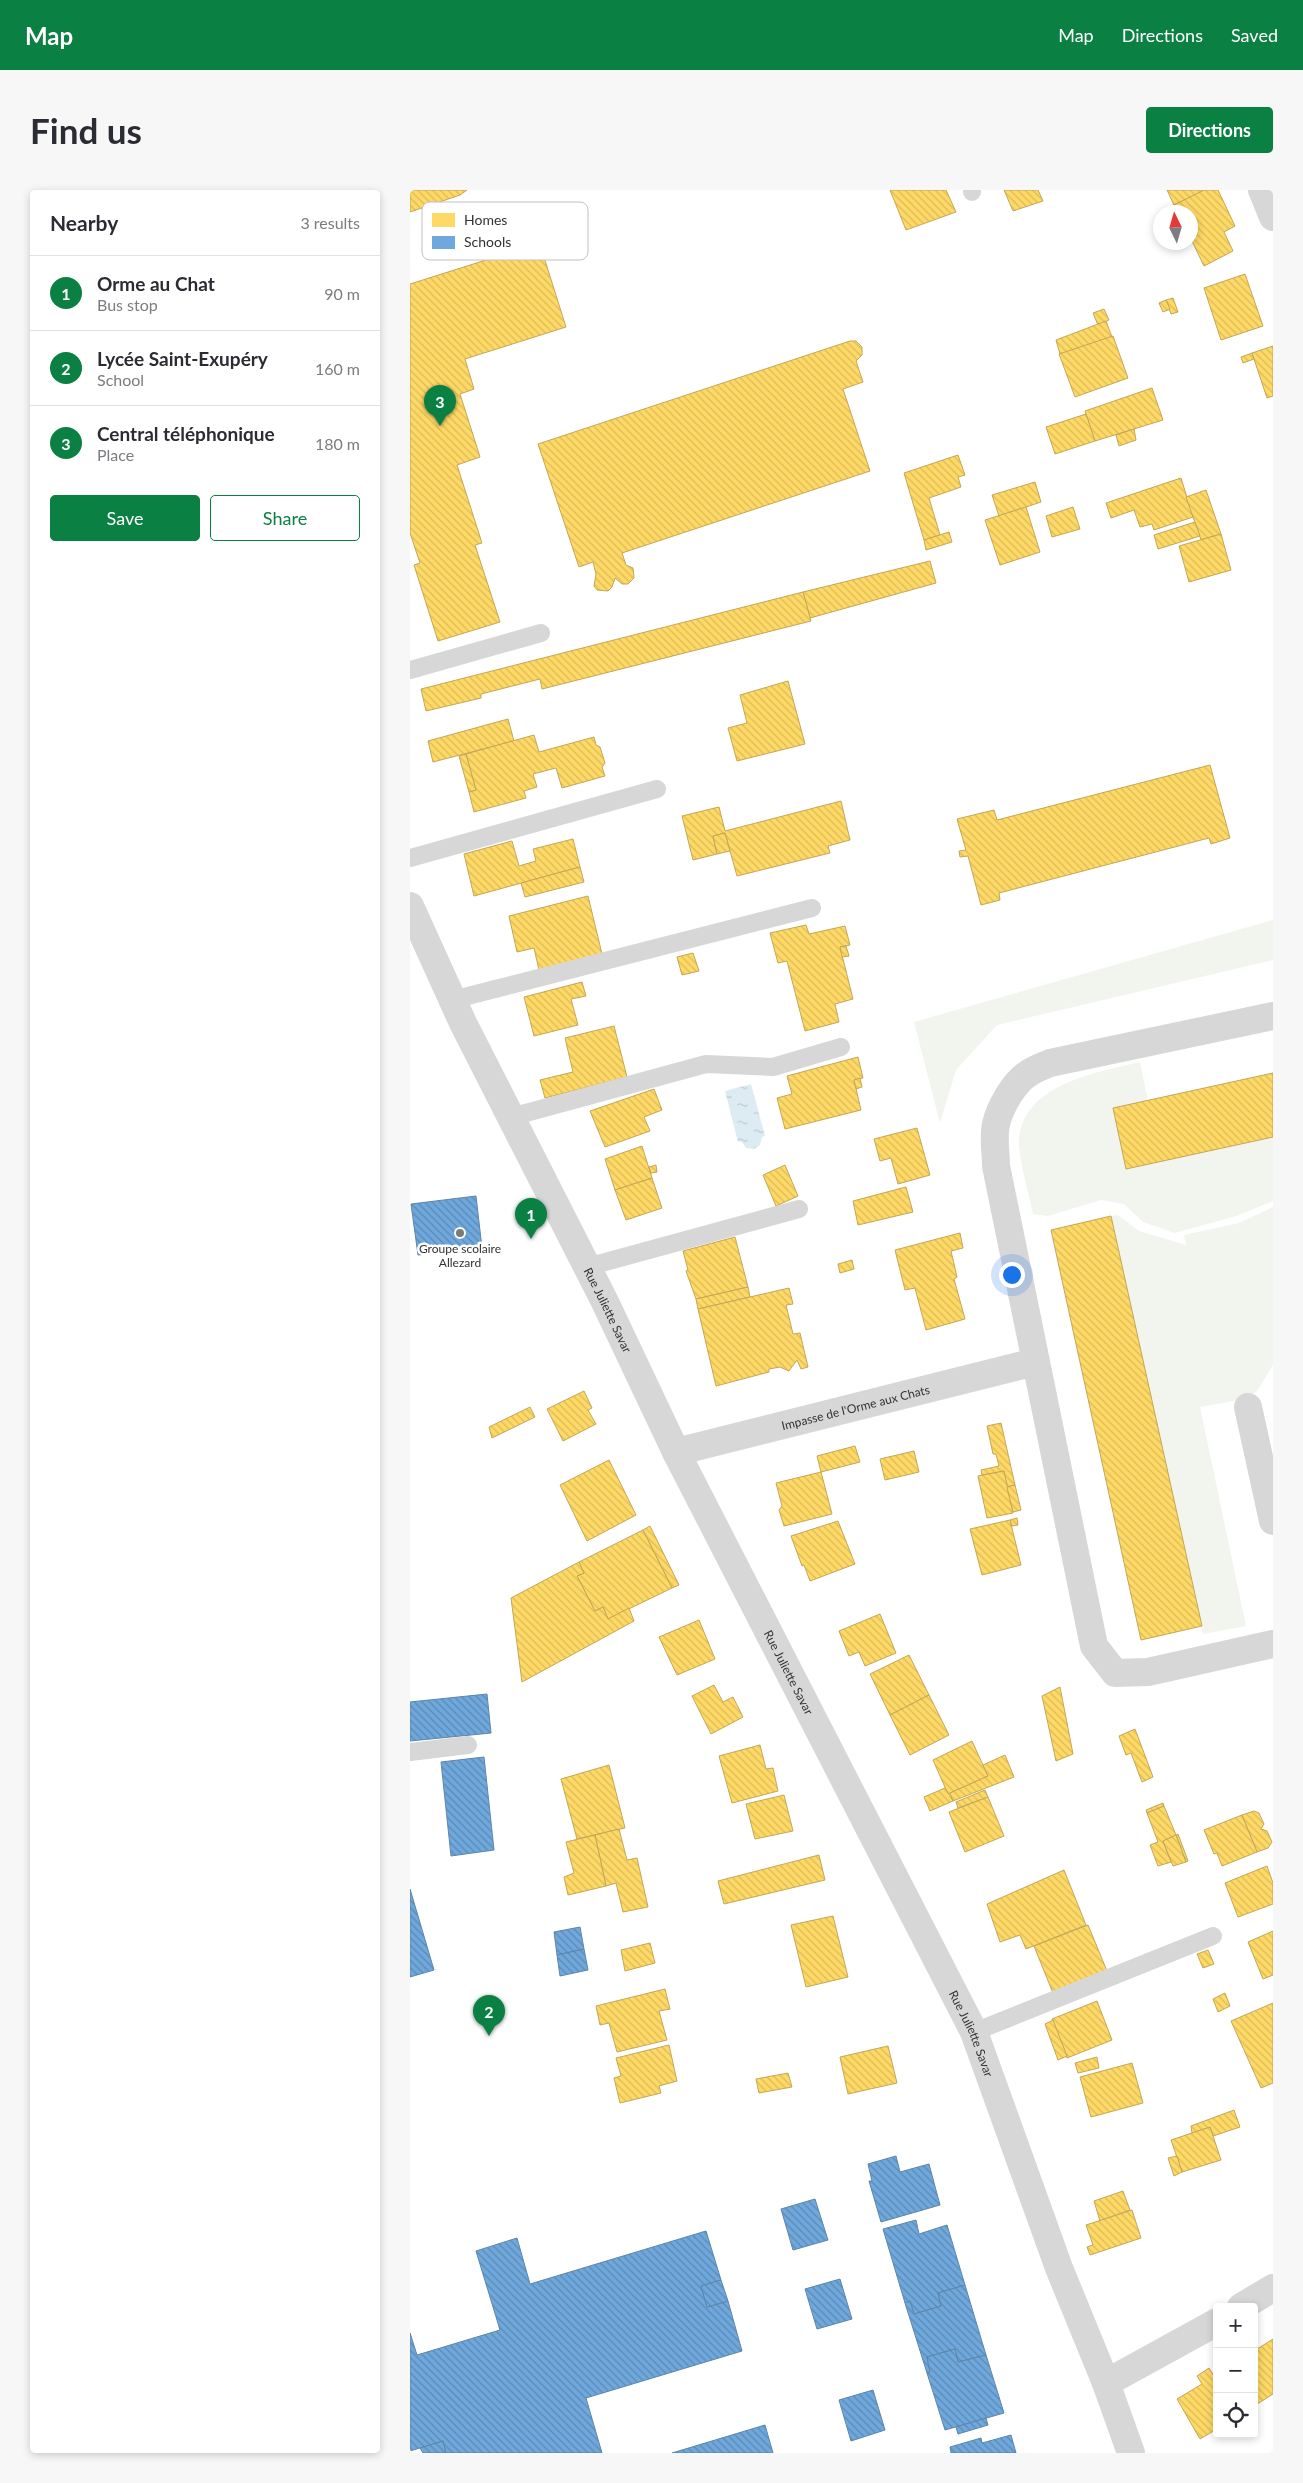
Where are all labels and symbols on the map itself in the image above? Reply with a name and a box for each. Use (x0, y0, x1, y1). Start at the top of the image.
legend (422, 202, 588, 260)
north arrow (1153, 205, 1198, 250)
text: Homes (464, 211, 507, 228)
text: Schools (464, 233, 511, 250)
pin: 3 (424, 385, 456, 426)
pin: 1 (515, 1198, 547, 1239)
marker: Groupe scolaire Allezard (454, 1227, 466, 1239)
place label: Groupe scolaire Allezard (419, 1241, 501, 1270)
your location (999, 1262, 1025, 1288)
street label: Rue Juliette Savar (581, 1265, 636, 1355)
street label: Impasse de l'Orme aux Chats (780, 1381, 931, 1433)
street label: Rue Juliette Savar (761, 1627, 817, 1718)
street label: Rue Juliette Savar (946, 1988, 997, 2079)
pin: 2 (473, 1995, 505, 2036)

